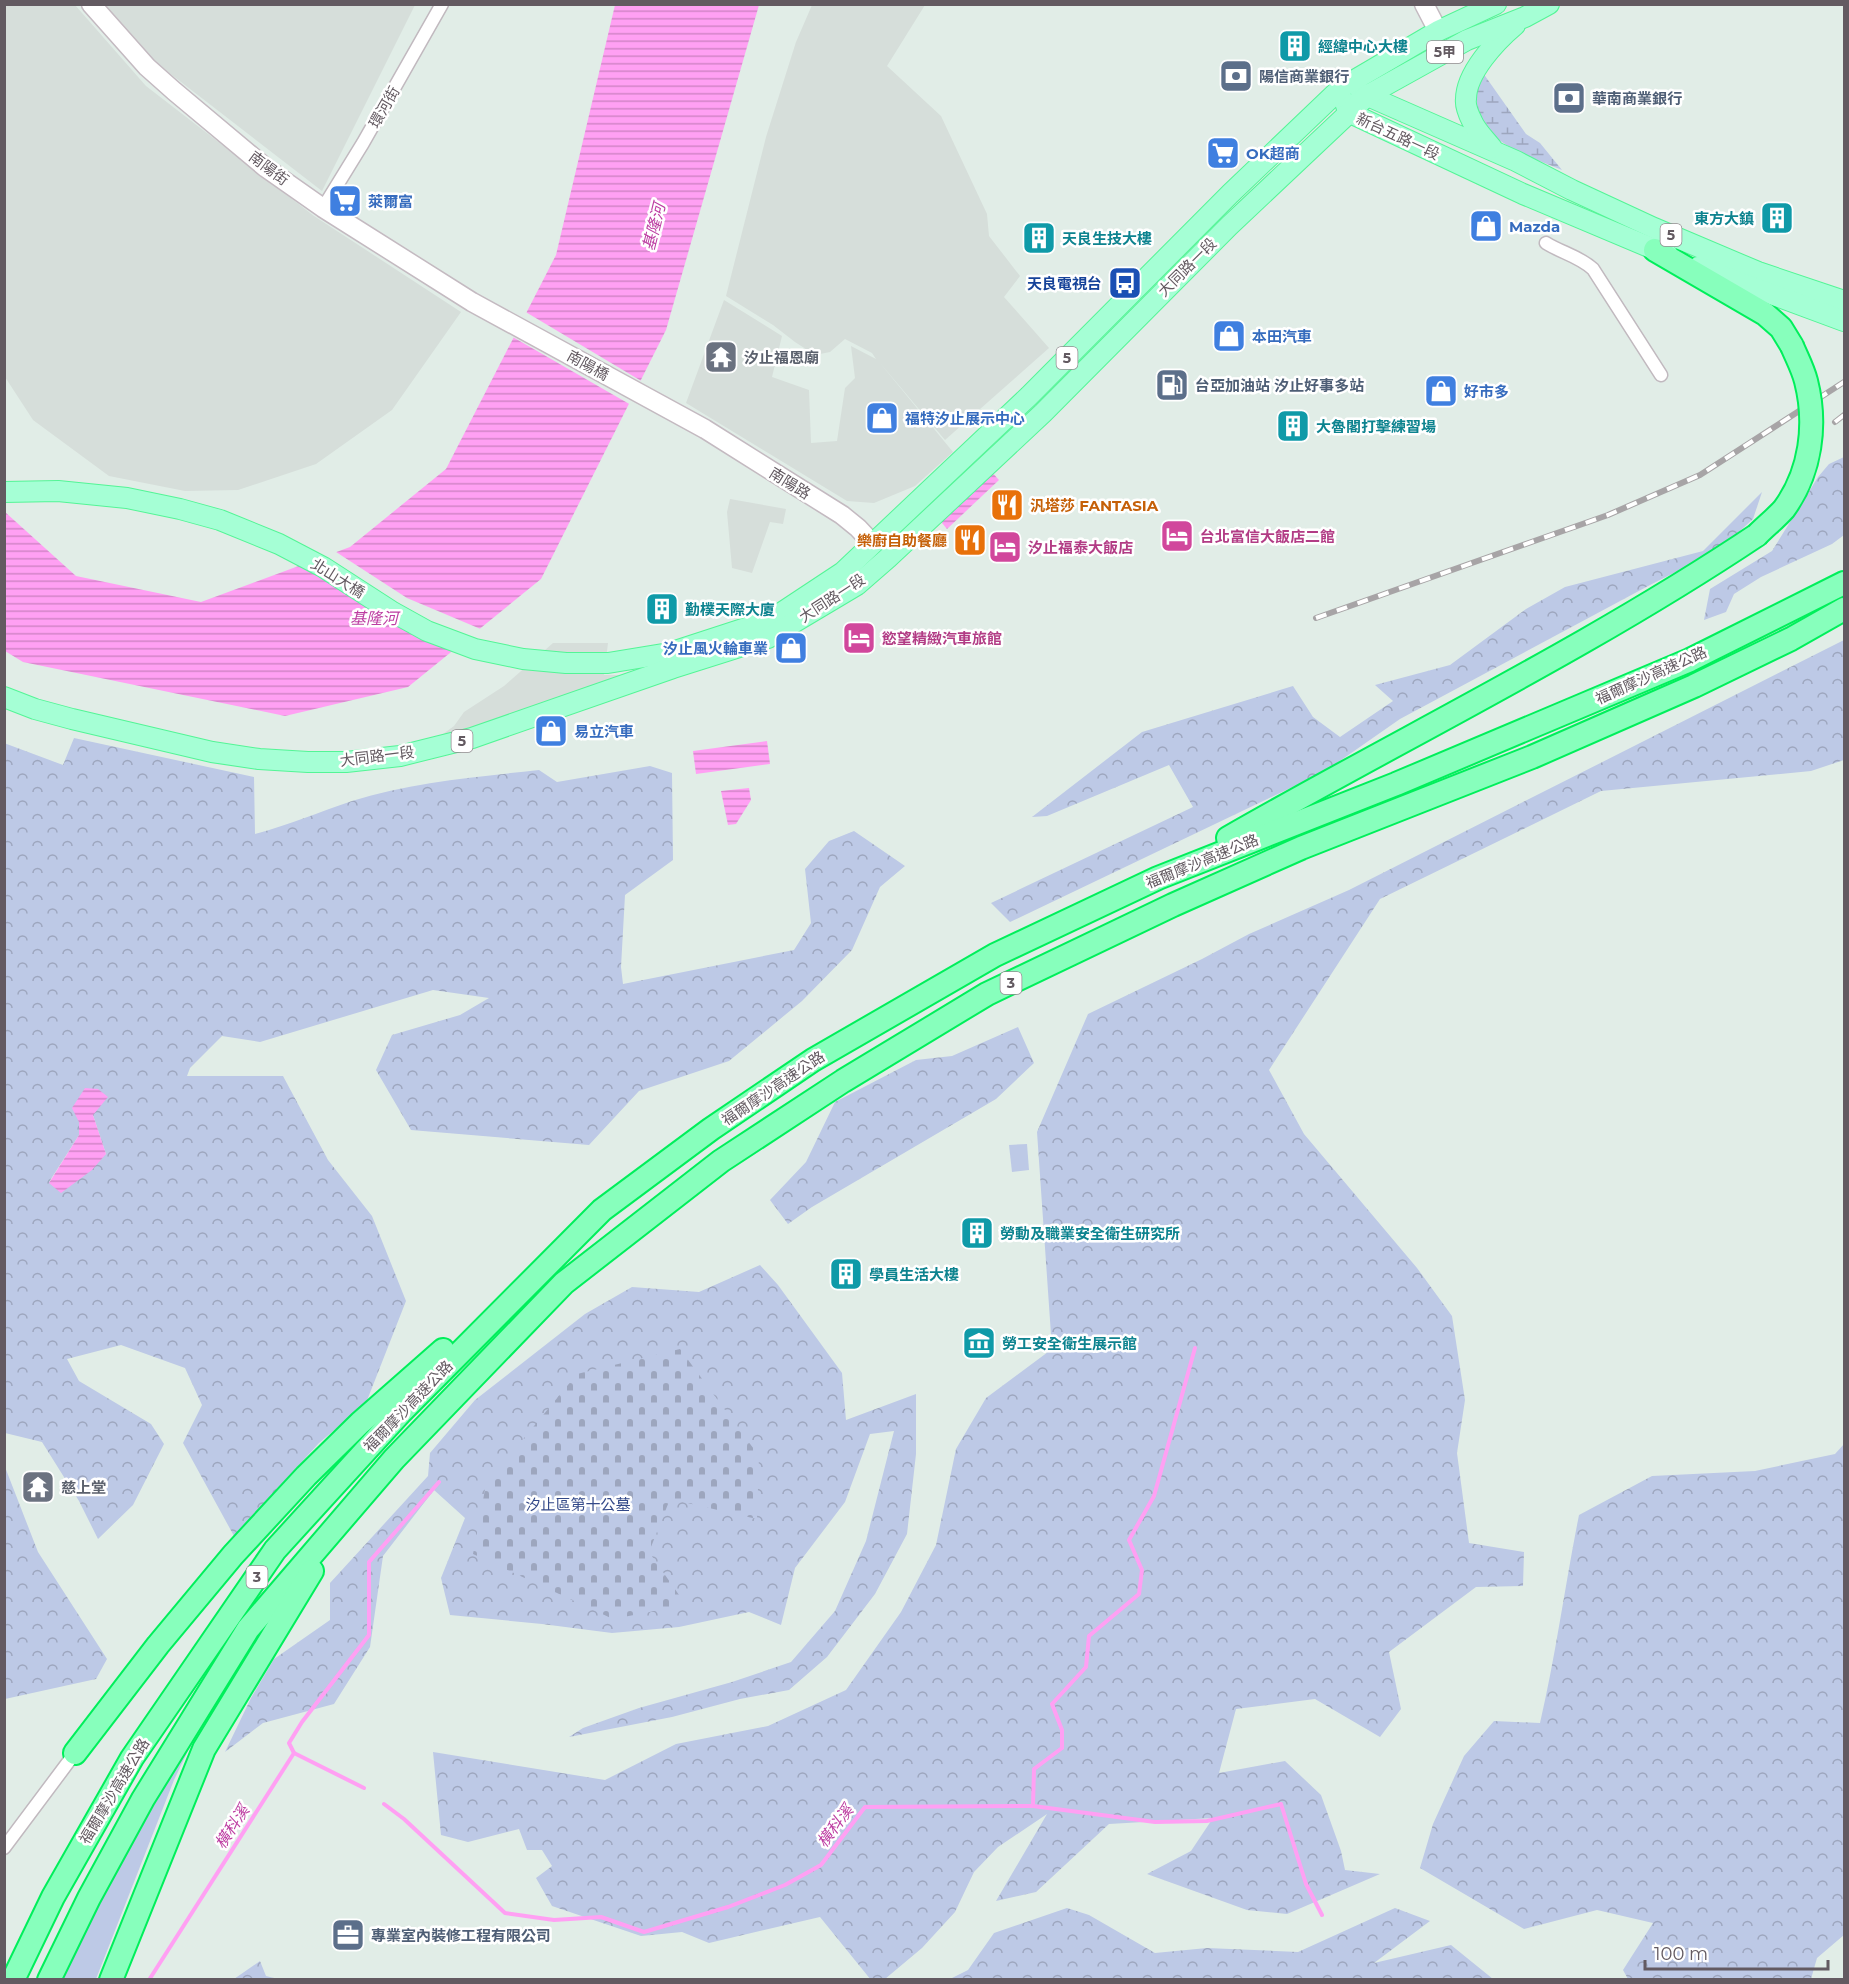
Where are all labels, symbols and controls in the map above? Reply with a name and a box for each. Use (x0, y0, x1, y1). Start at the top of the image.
building icon: 經緯中心大樓 (1277, 28, 1313, 64)
place label: 經緯中心大樓 (1318, 37, 1408, 56)
road number: 5甲 (1427, 41, 1463, 63)
bank icon: 陽信商業銀行 (1218, 58, 1254, 94)
place label: 陽信商業銀行 (1259, 67, 1349, 86)
bank icon: 華南商業銀行 (1551, 80, 1587, 116)
street label: 環河街 (365, 83, 403, 131)
place label: 華南商業銀行 (1592, 89, 1682, 108)
street label: 新台五路一段 (1353, 108, 1443, 164)
supermarket icon: OK超商 (1205, 135, 1241, 171)
place label: OK超商 (1246, 144, 1300, 163)
street label: 南陽街 (245, 147, 293, 189)
supermarket icon: 萊爾富 (327, 183, 363, 219)
place label: 萊爾富 (368, 192, 413, 211)
water label: 基隆河 (639, 199, 670, 253)
building icon: 東方大鎮 (1759, 200, 1795, 236)
shop icon: Mazda (1468, 208, 1504, 244)
place label: 東方大鎮 (1694, 209, 1754, 228)
place label: Mazda (1509, 217, 1560, 236)
building icon: 天良生技大樓 (1021, 220, 1057, 256)
road number: 5 (1660, 224, 1682, 246)
place label: 天良生技大樓 (1062, 229, 1152, 248)
street label: 大同路一段 (1154, 234, 1220, 300)
bus stop icon: 天良電視台 (1107, 265, 1143, 301)
place label: 天良電視台 (1027, 274, 1102, 293)
shop icon: 本田汽車 (1211, 318, 1247, 354)
place label: 本田汽車 (1252, 327, 1312, 346)
temple icon: 汐止福恩廟 (703, 339, 739, 375)
street label: 南陽橋 (564, 346, 612, 384)
road number: 5 (1056, 347, 1078, 369)
place label: 汐止福恩廟 (744, 348, 819, 367)
fuel station icon: 台亞加油站 汐止好事多站 (1154, 367, 1190, 403)
shop icon: 好市多 (1423, 373, 1459, 409)
place label: 台亞加油站 汐止好事多站 (1195, 376, 1364, 395)
place label: 好市多 (1464, 382, 1509, 401)
shop icon: 福特汐止展示中心 (864, 400, 900, 436)
building icon: 大魯閣打擊練習場 (1275, 408, 1311, 444)
place label: 福特汐止展示中心 (905, 409, 1025, 428)
place label: 大魯閣打擊練習場 (1316, 417, 1436, 436)
street label: 南陽路 (766, 463, 814, 503)
restaurant icon: 汎塔莎 FANTASIA (989, 487, 1025, 523)
place label: 汎塔莎 FANTASIA (1030, 496, 1159, 515)
hotel icon: 台北富信大飯店二館 (1159, 518, 1195, 554)
restaurant icon: 樂廚自助餐廳 (952, 522, 988, 558)
place label: 台北富信大飯店二館 (1200, 527, 1335, 546)
hotel icon: 汐止福泰大飯店 (987, 529, 1023, 565)
place label: 樂廚自助餐廳 (857, 531, 947, 550)
place label: 汐止福泰大飯店 (1028, 538, 1133, 557)
street label: 北山大橋 (308, 554, 368, 602)
street label: 大同路一段 (795, 570, 869, 626)
building icon: 勤樸天際大廈 (644, 591, 680, 627)
place label: 勤樸天際大廈 (685, 600, 775, 619)
water label: 基隆河 (350, 609, 401, 628)
hotel icon: 慾望精緻汽車旅館 (841, 620, 877, 656)
place label: 慾望精緻汽車旅館 (882, 629, 1002, 648)
shop icon: 汐止風火輪車業 (773, 630, 809, 666)
place label: 汐止風火輪車業 (663, 639, 768, 658)
street label: 福爾摩沙高速公路 (1592, 642, 1710, 708)
shop icon: 易立汽車 (533, 713, 569, 749)
place label: 易立汽車 (574, 722, 634, 741)
road number: 5 (452, 730, 472, 752)
street label: 大同路一段 (339, 742, 415, 770)
street label: 福爾摩沙高速公路 (1143, 830, 1261, 892)
road number: 3 (1000, 972, 1022, 994)
street label: 福爾摩沙高速公路 (718, 1047, 828, 1129)
building icon: 勞動及職業安全衛生研究所 (959, 1215, 995, 1251)
place label: 勞動及職業安全衛生研究所 (1000, 1224, 1180, 1243)
building icon: 學員生活大樓 (828, 1256, 864, 1292)
place label: 學員生活大樓 (869, 1265, 959, 1284)
museum icon: 勞工安全衛生展示館 (961, 1325, 997, 1361)
place label: 勞工安全衛生展示館 (1002, 1334, 1137, 1353)
street label: 福爾摩沙高速公路 (359, 1356, 457, 1456)
temple icon: 慈上堂 (20, 1469, 56, 1505)
place label: 慈上堂 (61, 1478, 106, 1497)
park label: 汐止區第十公墓 (525, 1495, 631, 1514)
road number: 3 (246, 1566, 268, 1588)
street label: 福爾摩沙高速公路 (75, 1735, 153, 1847)
water label: 橫科溪 (211, 1800, 254, 1852)
water label: 橫科溪 (813, 1800, 858, 1851)
office icon: 專業室內裝修工程有限公司 (330, 1917, 366, 1953)
place label: 專業室內裝修工程有限公司 (371, 1926, 551, 1945)
scale bar (1645, 1933, 1828, 1971)
text: 100 m (1654, 1943, 1708, 1965)

